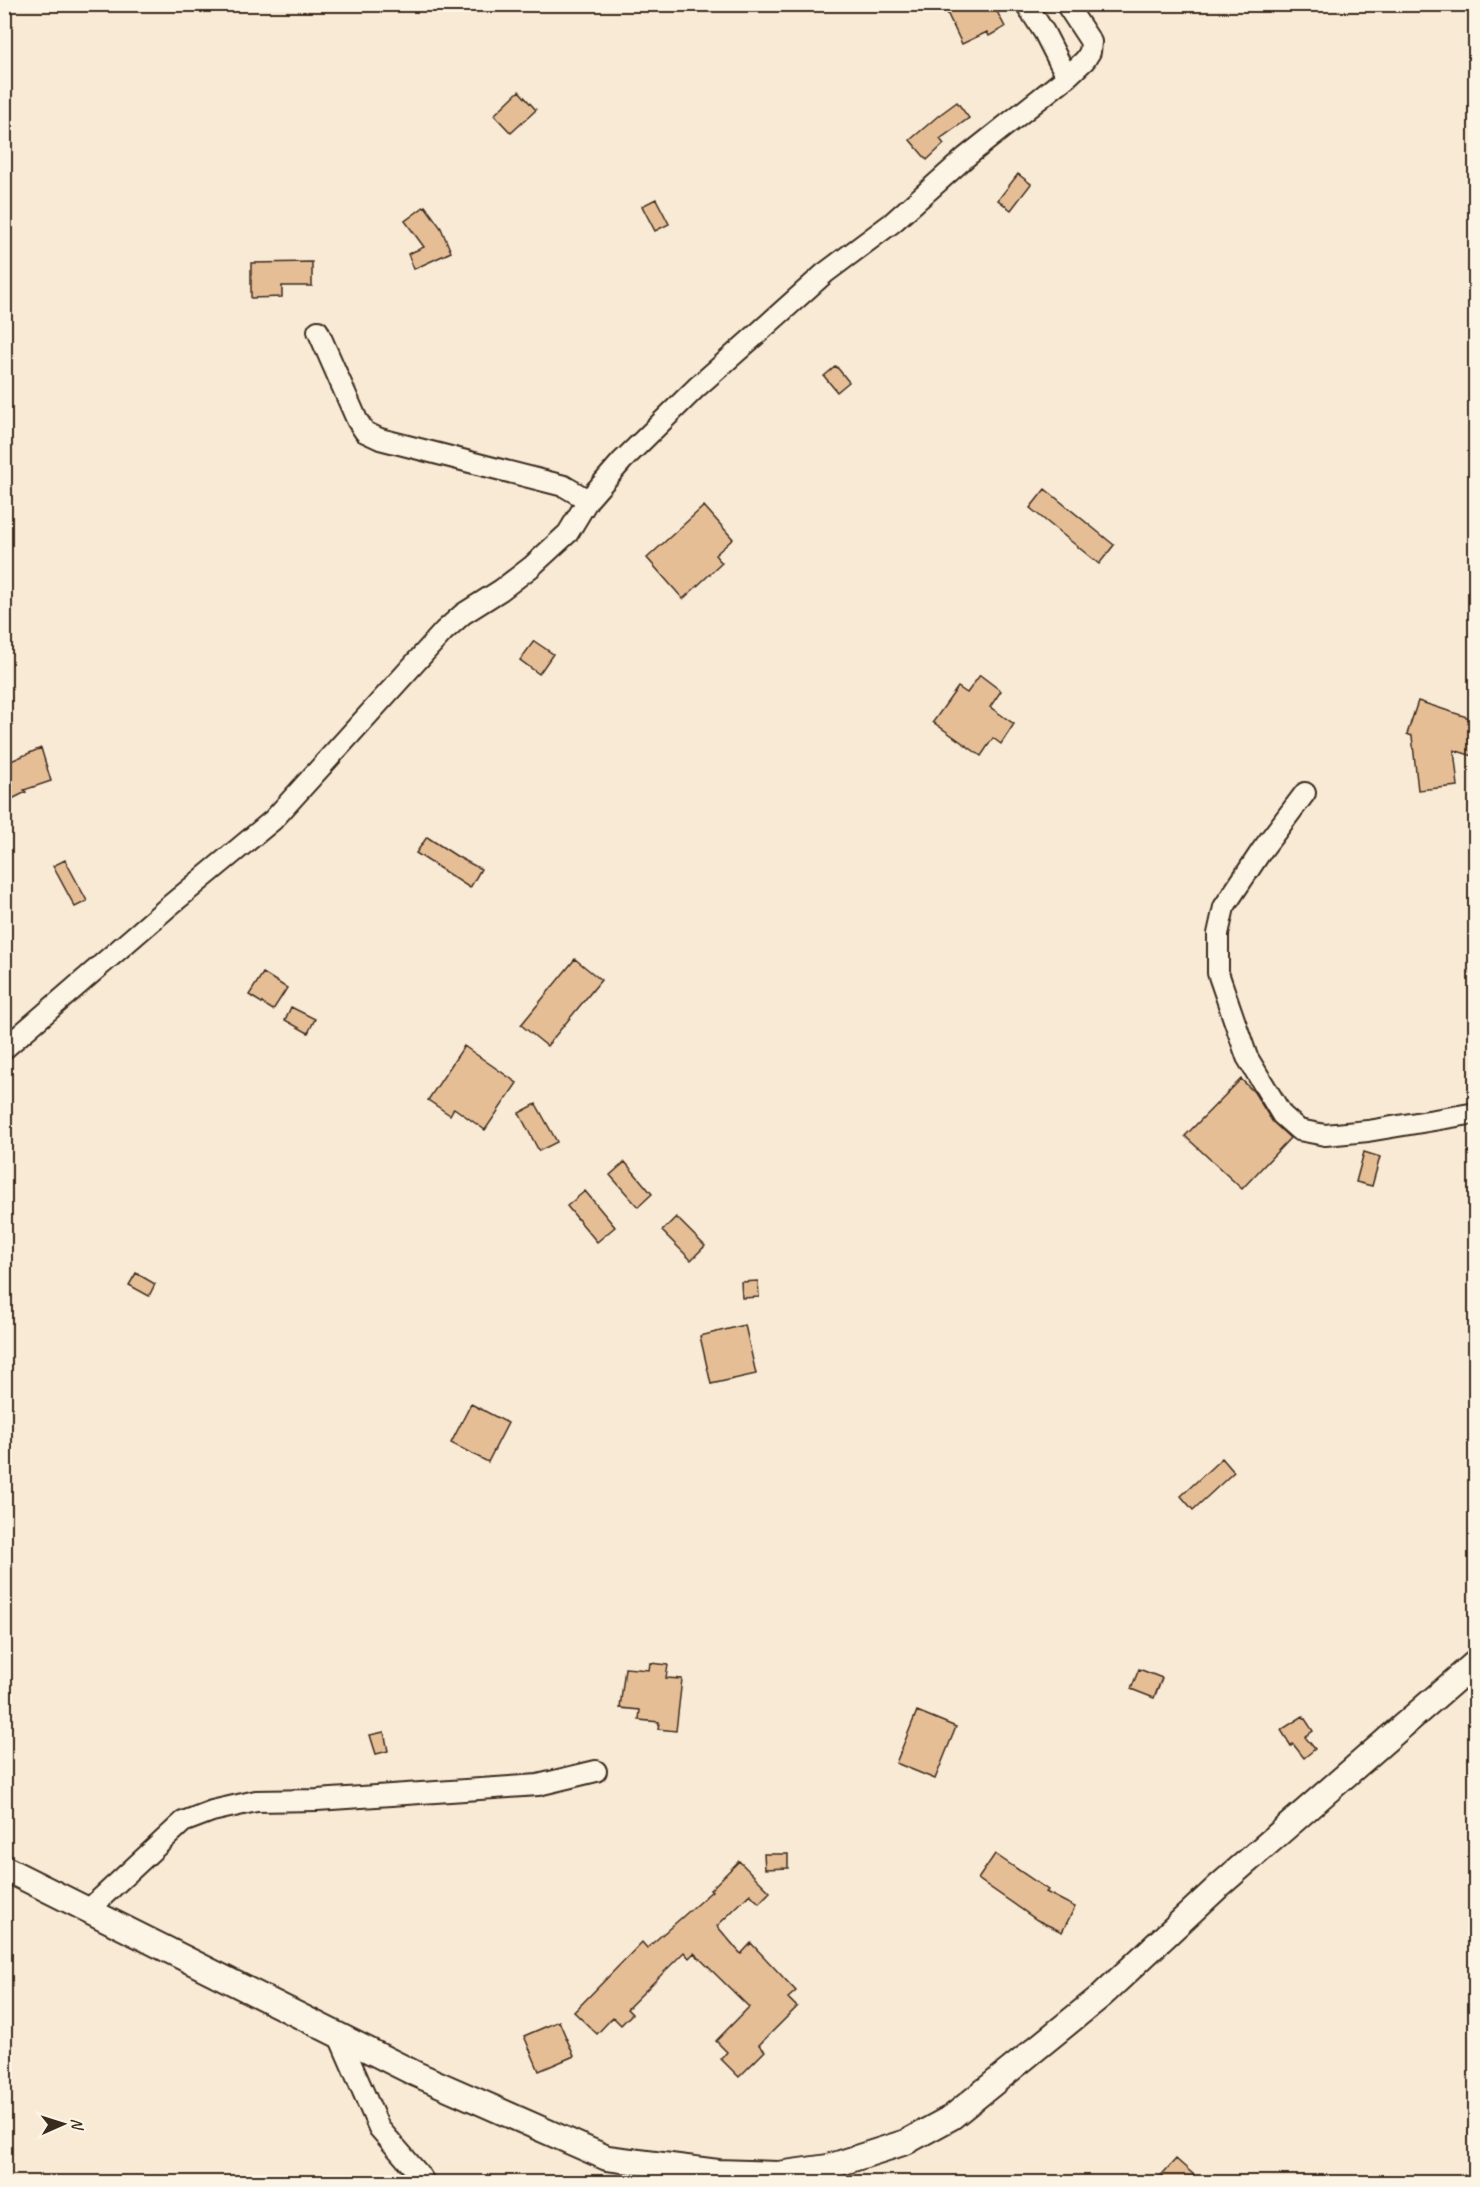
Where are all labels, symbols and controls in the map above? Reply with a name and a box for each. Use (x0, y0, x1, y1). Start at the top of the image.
north arrow (33, 2094, 93, 2154)
text: N (67, 2118, 87, 2132)

